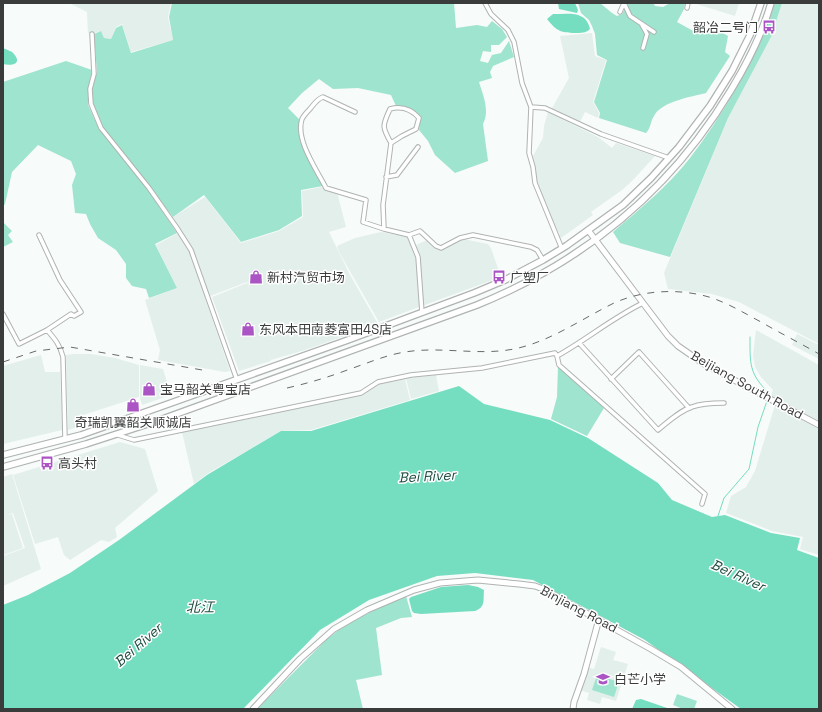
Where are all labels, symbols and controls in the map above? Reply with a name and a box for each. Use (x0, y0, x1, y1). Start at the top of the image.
place label: 韶冶二号门 (693, 19, 758, 36)
bus stop icon: 韶冶二号门 (761, 19, 777, 35)
shop icon: 新村汽贸市场 (248, 269, 264, 285)
place label: 新村汽贸市场 (267, 269, 345, 286)
bus stop icon: 广塑厂 (491, 269, 507, 285)
place label: 广塑厂 (510, 269, 549, 286)
shop icon: 东风本田南菱富田4S店 (240, 321, 256, 337)
place label: 东风本田南菱富田4S店 (259, 321, 392, 338)
street label: Beijiang South Road (688, 347, 806, 423)
shop icon: 宝马韶关粤宝店 (141, 381, 157, 397)
place label: 宝马韶关粤宝店 (160, 381, 251, 398)
shop icon: 奇瑞凯翼韶关顺诚店 (125, 397, 141, 413)
place label: 奇瑞凯翼韶关顺诚店 (74, 414, 192, 431)
bus stop icon: 高头村 (39, 455, 55, 471)
place label: 高头村 (58, 455, 97, 472)
water label: Bei River (398, 465, 458, 486)
water label: Bei River (708, 555, 770, 596)
street label: Binjiang Road (537, 581, 621, 637)
water label: 北江 (186, 598, 216, 616)
water label: Bei River (110, 618, 167, 671)
school or university icon: 白芒小学 (595, 671, 611, 687)
place label: 白芒小学 (614, 671, 666, 688)

